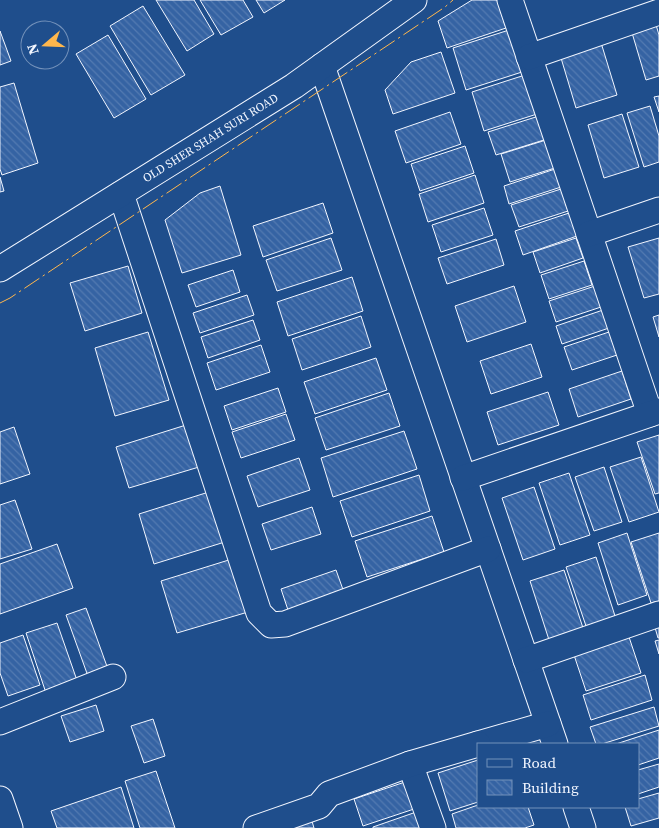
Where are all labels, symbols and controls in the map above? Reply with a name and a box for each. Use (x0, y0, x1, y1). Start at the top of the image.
north arrow (20, 20, 70, 70)
text: N (22, 41, 44, 57)
street label: OLD SHER SHAH SURI ROAD (140, 90, 281, 186)
legend (477, 743, 639, 808)
text: Road (522, 752, 556, 773)
text: Building (522, 777, 579, 798)

